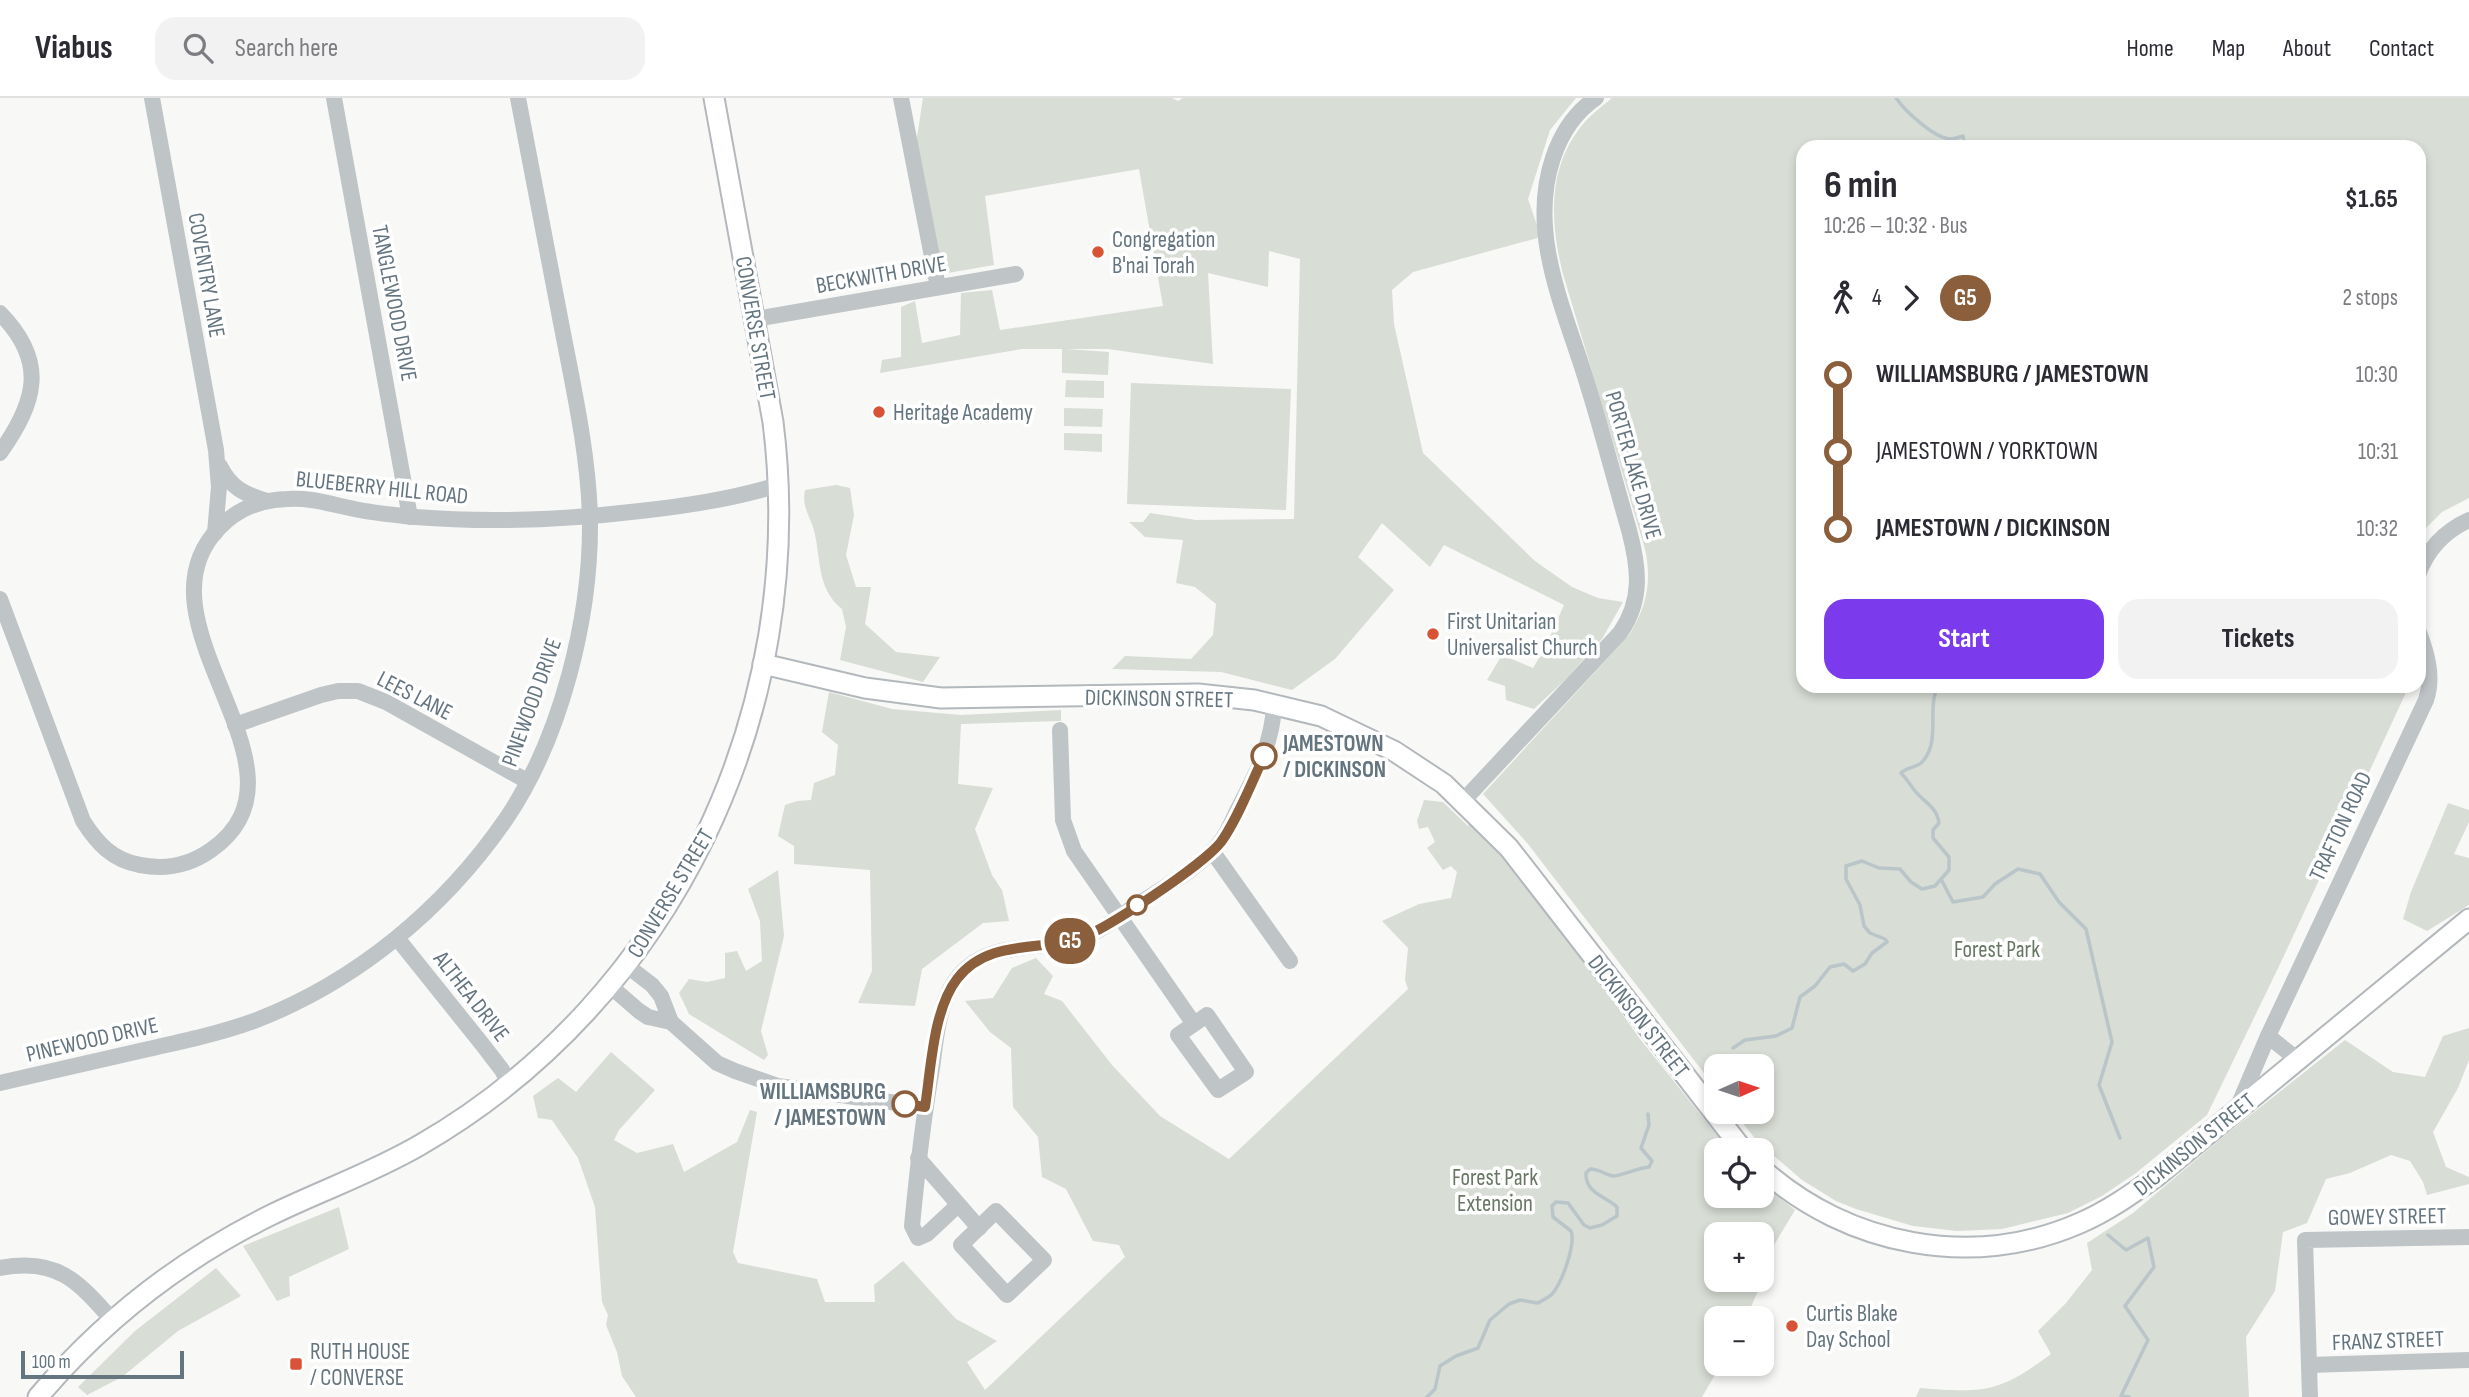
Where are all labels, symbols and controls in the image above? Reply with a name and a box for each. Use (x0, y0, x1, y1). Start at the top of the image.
search box (155, 17, 645, 80)
text: Viabus (35, 28, 113, 68)
icon: search (179, 29, 217, 67)
text: Search here (235, 33, 338, 64)
text: Home (2126, 34, 2174, 63)
text: Map (2212, 34, 2245, 63)
text: About (2283, 34, 2331, 63)
text: Contact (2369, 34, 2434, 63)
text: 6 min (1824, 163, 1898, 208)
text: $1.65 (2345, 184, 2398, 215)
street label: COVENTRY LANE (181, 210, 231, 340)
text: 10:26 – 10:32 · Bus (1824, 212, 1968, 240)
street label: TANGLEWOOD DRIVE (365, 223, 423, 384)
place label: Congregation B'nai Torah (1112, 226, 1215, 280)
marker: Congregation B'nai Torah (1090, 244, 1106, 260)
street label: BECKWITH DRIVE (814, 250, 949, 300)
street label: CONVERSE STREET (729, 254, 781, 402)
icon: walk (1824, 279, 1862, 317)
icon: forward (1892, 279, 1930, 317)
text: G5 (1954, 283, 1977, 312)
text: 4 (1872, 284, 1882, 312)
text: 2 stops (2342, 284, 2398, 312)
text: WILLIAMSBURG / JAMESTOWN (1876, 359, 2149, 390)
text: 10:30 (2356, 361, 2398, 389)
street label: PORTER LAKE DRIVE (1599, 388, 1668, 543)
place label: Heritage Academy (893, 399, 1033, 427)
marker: Heritage Academy (871, 404, 887, 420)
text: JAMESTOWN / YORKTOWN (1876, 436, 2098, 467)
text: 10:31 (2358, 438, 2398, 466)
street label: BLUEBERRY HILL ROAD (294, 465, 469, 511)
text: JAMESTOWN / DICKINSON (1876, 513, 2110, 544)
text: 10:32 (2356, 515, 2398, 543)
button: Start (1824, 599, 2104, 679)
button: Tickets (2118, 599, 2398, 679)
place label: First Unitarian Universalist Church (1447, 608, 1598, 662)
marker: First Unitarian Universalist Church (1425, 626, 1441, 642)
street label: PINEWOOD DRIVE (496, 634, 568, 770)
street label: LEES LANE (372, 665, 457, 727)
street label: DICKINSON STREET (1085, 684, 1233, 714)
place label: JAMESTOWN / DICKINSON (1282, 730, 1386, 784)
marker: JAMESTOWN / DICKINSON (1251, 743, 1277, 769)
street label: TRAFTON ROAD (2303, 767, 2378, 885)
street label: CONVERSE STREET (621, 824, 720, 963)
unlabelled marker (1127, 895, 1147, 915)
line badge: G5 (1038, 918, 1102, 964)
text: G5 (1058, 926, 1082, 955)
park label: Forest Park (1954, 936, 2040, 964)
street label: ALTHEA DRIVE (427, 945, 515, 1047)
street label: DICKINSON STREET (1582, 950, 1695, 1084)
street label: PINEWOOD DRIVE (24, 1011, 161, 1069)
north arrow (1704, 1054, 1774, 1124)
map controls (1704, 1054, 1774, 1376)
place label: WILLIAMSBURG / JAMESTOWN (760, 1078, 886, 1132)
street label: DICKINSON STREET (2128, 1087, 2261, 1202)
marker: WILLIAMSBURG / JAMESTOWN (892, 1091, 918, 1117)
button: locate (1704, 1138, 1774, 1208)
park label: Forest Park Extension (1452, 1164, 1538, 1218)
street label: GOWEY STREET (2328, 1202, 2446, 1232)
button: + (1704, 1222, 1774, 1292)
place label: Curtis Blake Day School (1806, 1300, 1898, 1354)
button: − (1704, 1306, 1774, 1376)
marker: Curtis Blake Day School (1784, 1318, 1800, 1334)
street label: FRANZ STREET (2331, 1325, 2445, 1357)
place label: RUTH HOUSE / CONVERSE (310, 1338, 410, 1392)
scale bar (21, 1348, 184, 1380)
text: 100 m (32, 1351, 71, 1374)
marker: RUTH HOUSE / CONVERSE (288, 1356, 304, 1372)

